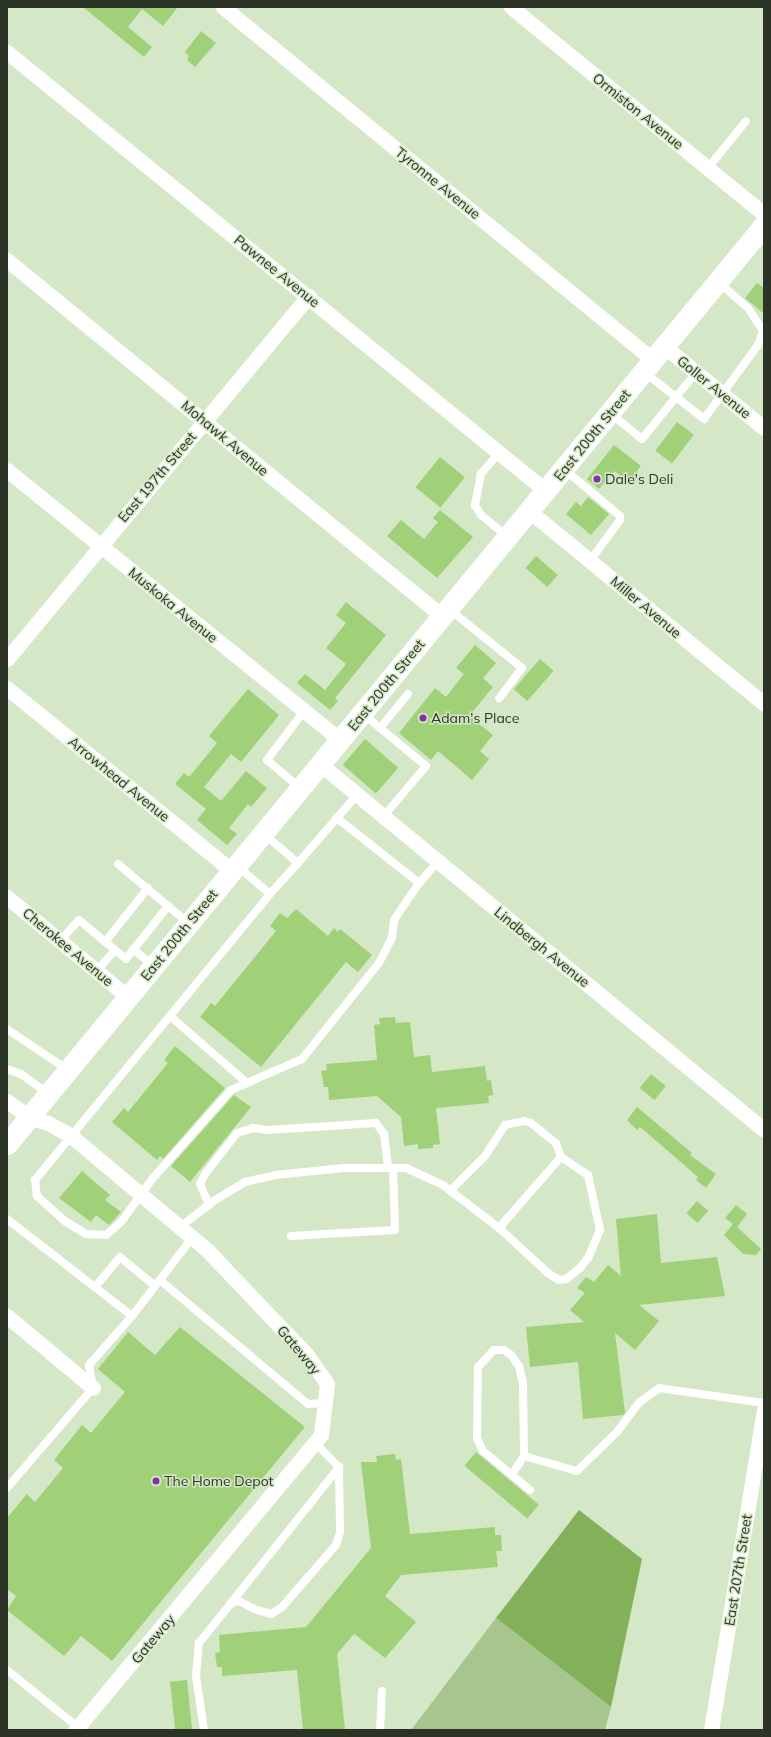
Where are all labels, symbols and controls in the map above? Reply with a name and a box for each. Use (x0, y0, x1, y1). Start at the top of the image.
street label: Ormiston Avenue (589, 69, 687, 153)
street label: Tyronne Avenue (392, 144, 484, 222)
street label: Pawnee Avenue (231, 231, 323, 311)
street label: Goller Avenue (674, 352, 754, 422)
street label: East 200th Street (550, 386, 634, 484)
street label: Mohawk Avenue (178, 397, 272, 479)
street label: East 197th Street (114, 428, 200, 526)
place label: Dale's Deli (605, 471, 673, 487)
marker: Dale's Deli (592, 474, 602, 484)
street label: Muskoka Avenue (125, 564, 221, 646)
street label: Miller Avenue (607, 573, 685, 641)
street label: East 200th Street (344, 636, 428, 734)
place label: Adam's Place (431, 710, 519, 726)
marker: Adam's Place (418, 713, 428, 723)
street label: Arrowhead Avenue (65, 733, 173, 825)
street label: East 200th Street (137, 886, 221, 984)
street label: Lindbergh Avenue (491, 903, 593, 991)
street label: Cherokee Avenue (19, 904, 117, 990)
street label: Gateway (274, 1322, 324, 1378)
place label: The Home Depot (164, 1473, 274, 1489)
marker: The Home Depot (151, 1476, 161, 1486)
street label: East 207th Street (721, 1513, 755, 1627)
street label: Gateway (128, 1611, 178, 1667)

